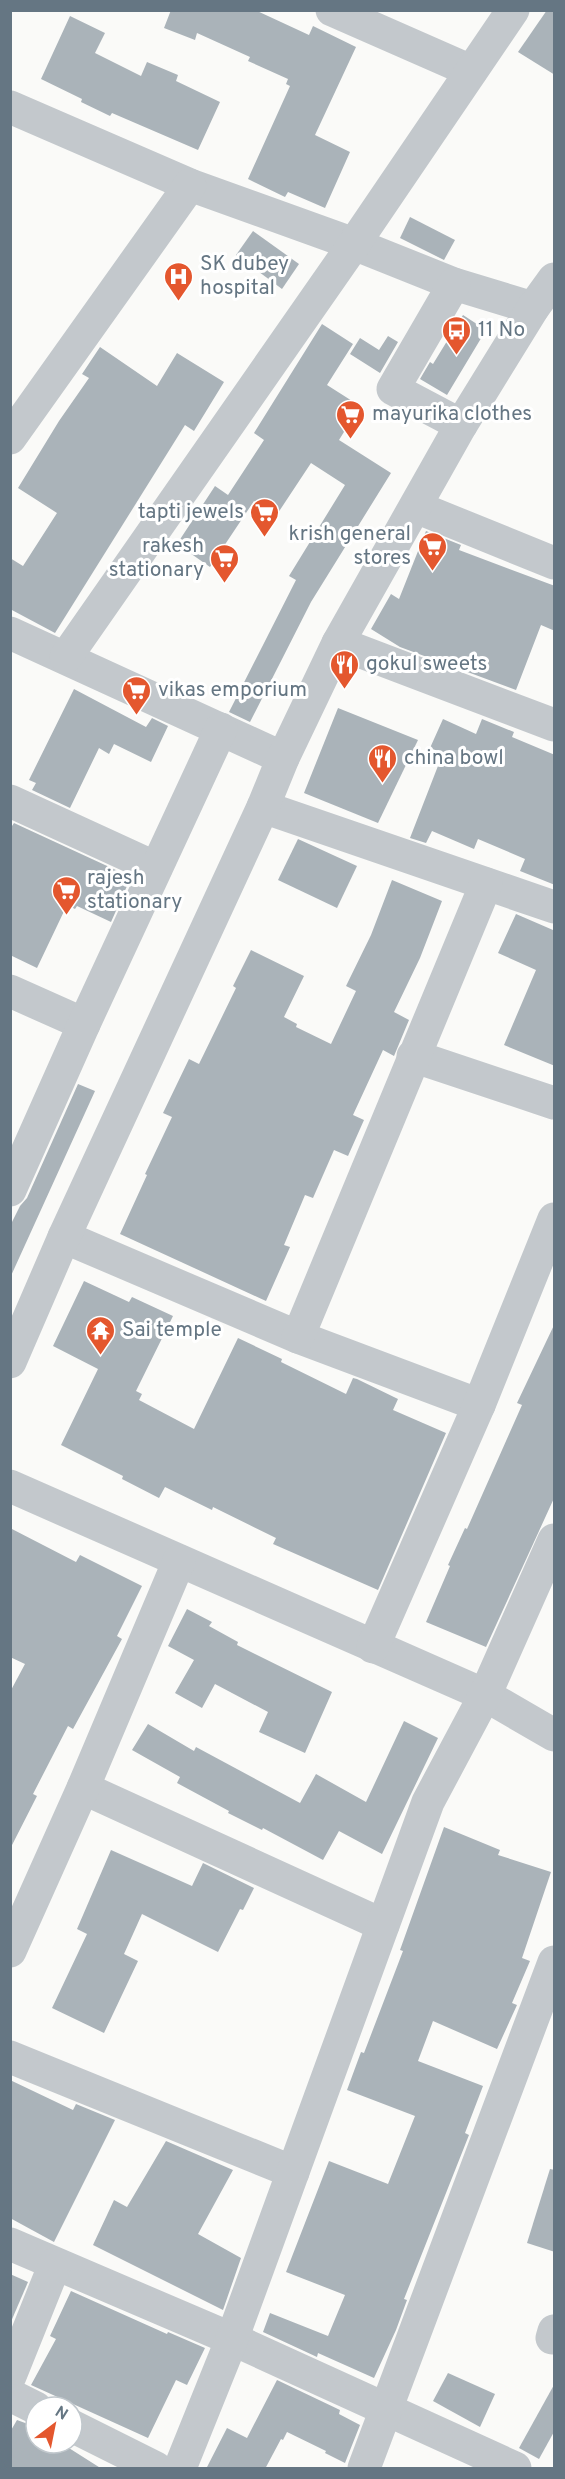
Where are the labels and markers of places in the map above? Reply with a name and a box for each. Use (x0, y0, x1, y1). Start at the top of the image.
place label: SK dubey hospital (200, 251, 289, 302)
hospital icon: SK dubey hospital (163, 260, 195, 302)
bus stop icon: 11 No (441, 314, 473, 356)
place label: 11 No (478, 317, 525, 344)
supermarket icon: mayurika clothes (335, 398, 367, 440)
place label: mayurika clothes (372, 401, 532, 428)
supermarket icon: tapti jewels (249, 496, 281, 538)
place label: tapti jewels (138, 499, 244, 526)
place label: krish general stores (289, 521, 411, 572)
supermarket icon: krish general stores (416, 530, 448, 572)
place label: rakesh stationary (109, 533, 204, 584)
supermarket icon: rakesh stationary (209, 542, 241, 584)
restaurant icon: gokul sweets (329, 648, 361, 690)
place label: gokul sweets (366, 651, 487, 678)
supermarket icon: vikas emporium (121, 674, 153, 716)
place label: vikas emporium (158, 677, 307, 704)
restaurant icon: china bowl (367, 742, 399, 784)
place label: china bowl (404, 745, 504, 772)
place label: rajesh stationary (87, 865, 182, 916)
supermarket icon: rajesh stationary (50, 874, 82, 916)
temple icon: Sai temple (85, 1314, 117, 1356)
place label: Sai temple (122, 1317, 222, 1344)

